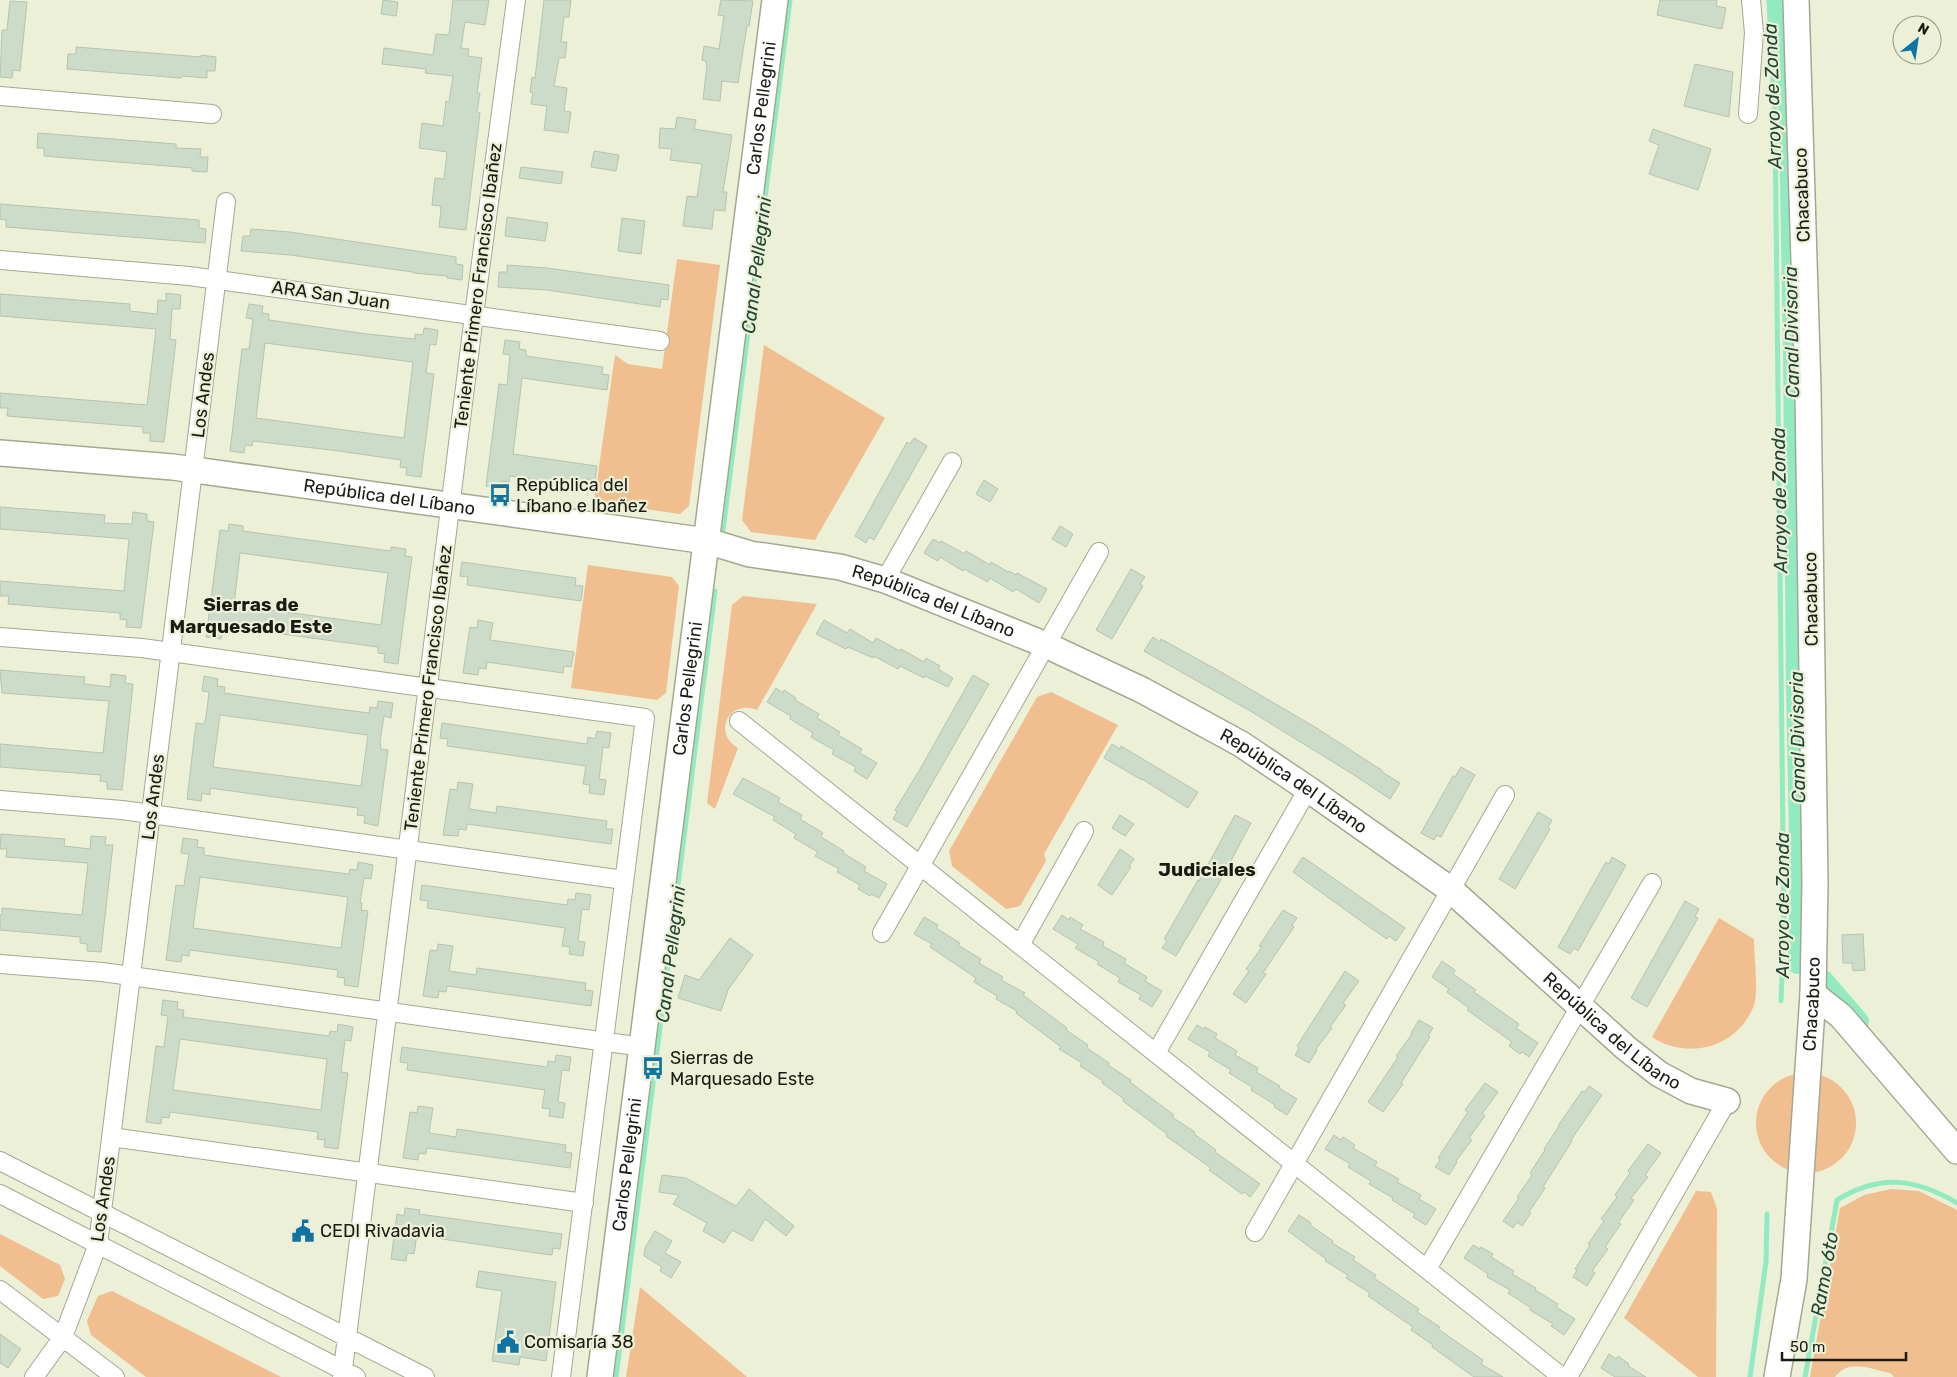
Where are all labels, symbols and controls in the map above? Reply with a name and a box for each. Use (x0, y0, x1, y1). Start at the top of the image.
north arrow (1892, 15, 1942, 65)
text: N (1915, 19, 1932, 39)
water label: Arroyo de Zonda (1758, 23, 1787, 170)
street label: Carlos Pellegrini (742, 40, 781, 176)
street label: Teniente Primero Francisco Ibañez (450, 142, 506, 430)
street label: Chacabuco (1789, 147, 1815, 243)
water label: Canal Pellegrini (737, 195, 776, 335)
water label: Canal Divisoria (1779, 266, 1804, 398)
street label: ARA San Juan (270, 276, 392, 314)
street label: Los Andes (187, 351, 219, 439)
water label: Arroyo de Zonda (1767, 427, 1792, 574)
street label: República del Líbano (302, 474, 477, 520)
place label: República del Líbano e Ibañez (516, 474, 647, 517)
bus stop icon: República del Líbano e Ibañez (487, 482, 513, 508)
street label: Teniente Primero Francisco Ibañez (400, 544, 456, 832)
street label: Chacabuco (1799, 552, 1823, 646)
street label: República del Líbano (849, 560, 1018, 642)
district label: Sierras de Marquesado Este (169, 593, 333, 638)
street label: Carlos Pellegrini (668, 620, 707, 757)
water label: Canal Divisoria (1785, 671, 1810, 803)
street label: República del Líbano (1216, 724, 1372, 838)
street label: Los Andes (137, 753, 169, 841)
water label: Arroyo de Zonda (1771, 832, 1794, 979)
district label: Judiciales (1158, 858, 1256, 881)
water label: Canal Pellegrini (651, 884, 690, 1024)
street label: Chacabuco (1798, 957, 1825, 1052)
street label: República del Líbano (1539, 967, 1685, 1095)
place label: Sierras de Marquesado Este (670, 1047, 814, 1090)
bus stop icon: Sierras de Marquesado Este (640, 1055, 666, 1081)
street label: Carlos Pellegrini (608, 1096, 646, 1233)
street label: Los Andes (86, 1155, 120, 1243)
public building icon: CEDI Rivadavia (290, 1218, 316, 1244)
place label: CEDI Rivadavia (320, 1220, 445, 1242)
water label: Ramo 6to (1806, 1230, 1843, 1318)
public building icon: Comisaría 38 (495, 1329, 521, 1355)
scale bar (1782, 1330, 1906, 1362)
place label: Comisaría 38 (524, 1331, 634, 1353)
text: 50 m (1790, 1338, 1825, 1356)

